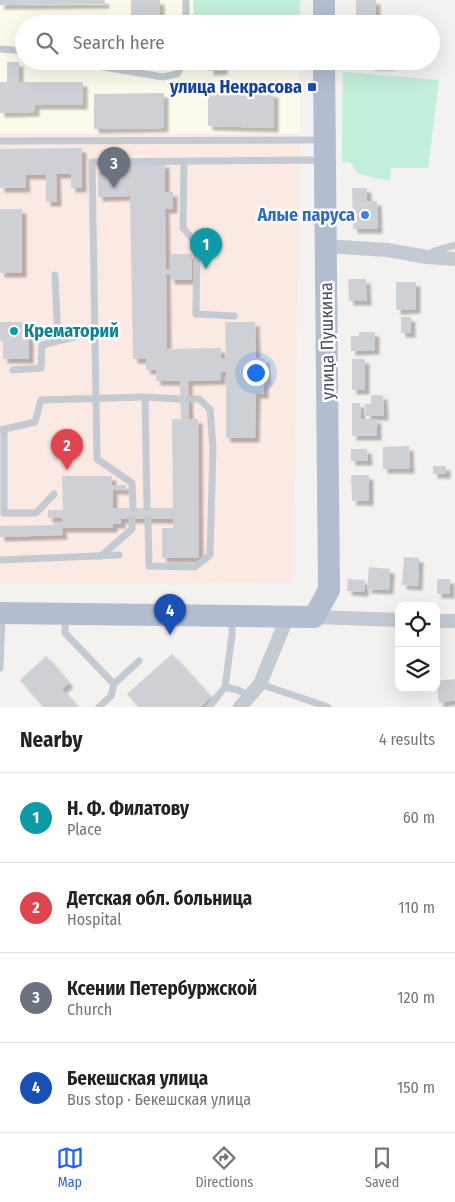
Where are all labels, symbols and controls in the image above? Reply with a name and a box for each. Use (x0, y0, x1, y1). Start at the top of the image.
search box (15, 15, 440, 70)
icon: search (33, 29, 61, 57)
text: Search here (73, 31, 165, 54)
place label: улица Некрасова (169, 76, 302, 98)
marker: улица Некрасова (306, 81, 318, 93)
pin: 3 (98, 147, 130, 188)
place label: Алые паруса (256, 204, 355, 226)
marker: Алые паруса (359, 209, 371, 221)
pin: 1 (190, 228, 222, 269)
street label: улица Пушкина (315, 282, 339, 400)
place label: Крематорий (24, 320, 119, 342)
marker: Крематорий (8, 325, 20, 337)
your location (243, 360, 269, 386)
pin: 2 (51, 429, 83, 470)
pin: 4 (154, 594, 186, 635)
map controls (395, 602, 440, 692)
button: locate (395, 602, 440, 647)
button: layers (395, 647, 440, 692)
text: Nearby (20, 727, 82, 753)
text: 4 results (379, 730, 435, 749)
text: Н. Ф. Филатову (67, 797, 189, 820)
text: 1 (33, 808, 39, 827)
text: 60 m (403, 808, 435, 827)
text: Place (67, 820, 102, 839)
text: Детская обл. больница (67, 887, 252, 910)
text: 2 (32, 898, 40, 917)
text: 110 m (398, 898, 435, 917)
text: Hospital (67, 910, 122, 929)
text: Ксении Петербуржской (67, 977, 257, 1000)
text: 3 (32, 988, 40, 1007)
text: 120 m (397, 988, 435, 1007)
text: Church (67, 1000, 112, 1019)
text: Бекешская улица (67, 1067, 208, 1090)
text: 4 (32, 1078, 40, 1097)
text: 150 m (397, 1078, 435, 1097)
text: Bus stop · Бекешская улица (67, 1090, 251, 1109)
tab: Map (56, 1144, 84, 1191)
tab: Directions (195, 1144, 253, 1191)
tab: Saved (365, 1144, 399, 1191)

